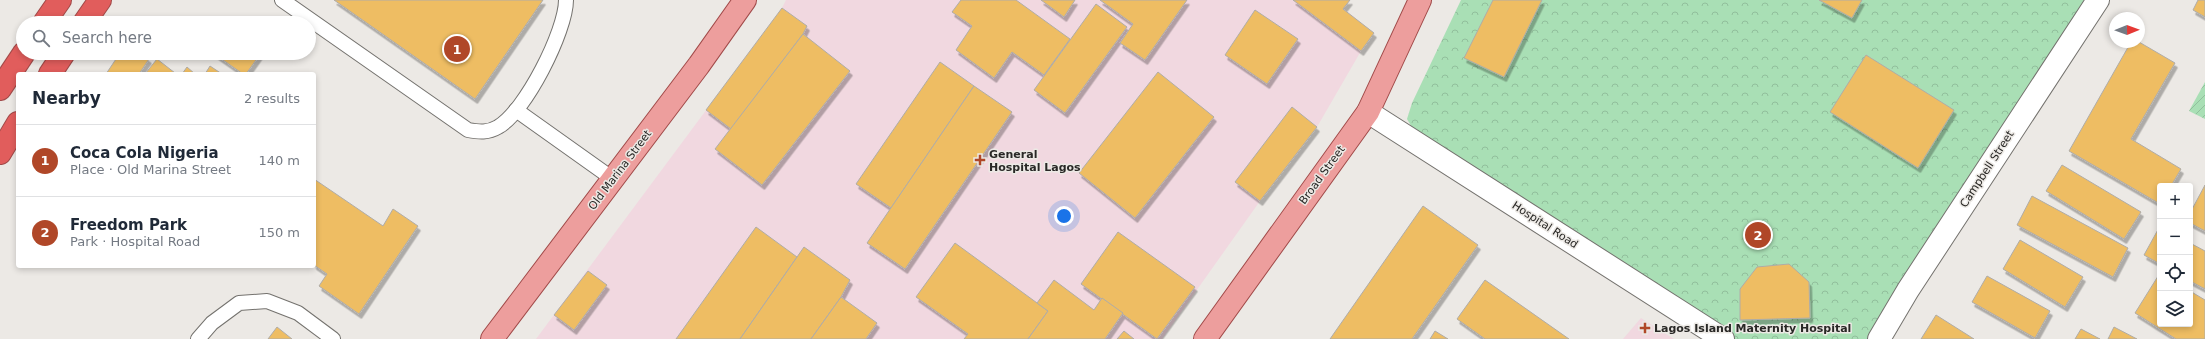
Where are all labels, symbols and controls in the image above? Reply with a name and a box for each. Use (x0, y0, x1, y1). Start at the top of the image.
north arrow (2109, 12, 2145, 48)
search box (16, 16, 316, 60)
icon: search (30, 27, 52, 49)
text: Search here (62, 29, 152, 47)
pin: 1 (444, 34, 470, 64)
text: Nearby (32, 88, 101, 108)
text: 2 results (244, 91, 300, 106)
street label: Old Marina Street (586, 127, 655, 213)
street label: Campbell Street (1957, 128, 2017, 210)
street label: Broad Street (1296, 143, 1348, 207)
text: Coca Cola Nigeria (70, 144, 219, 162)
place label: General Hospital Lagos (989, 148, 1081, 174)
text: 1 (40, 153, 50, 168)
text: 140 m (258, 153, 300, 168)
marker: General Hospital Lagos (974, 154, 986, 166)
text: Place · Old Marina Street (70, 162, 231, 177)
map controls (2157, 183, 2193, 327)
button: + (2157, 183, 2193, 219)
street label: Hospital Road (1510, 199, 1580, 251)
your location (1054, 206, 1074, 226)
text: Freedom Park (70, 216, 187, 234)
button: − (2157, 219, 2193, 255)
pin: 2 (1745, 220, 1771, 250)
text: 2 (40, 225, 50, 240)
text: 150 m (258, 225, 300, 240)
text: Park · Hospital Road (70, 234, 200, 249)
button: locate (2157, 255, 2193, 291)
button: layers (2157, 291, 2193, 327)
marker: Lagos Island Maternity Hospital (1639, 322, 1651, 334)
place label: Lagos Island Maternity Hospital (1654, 322, 1851, 335)

